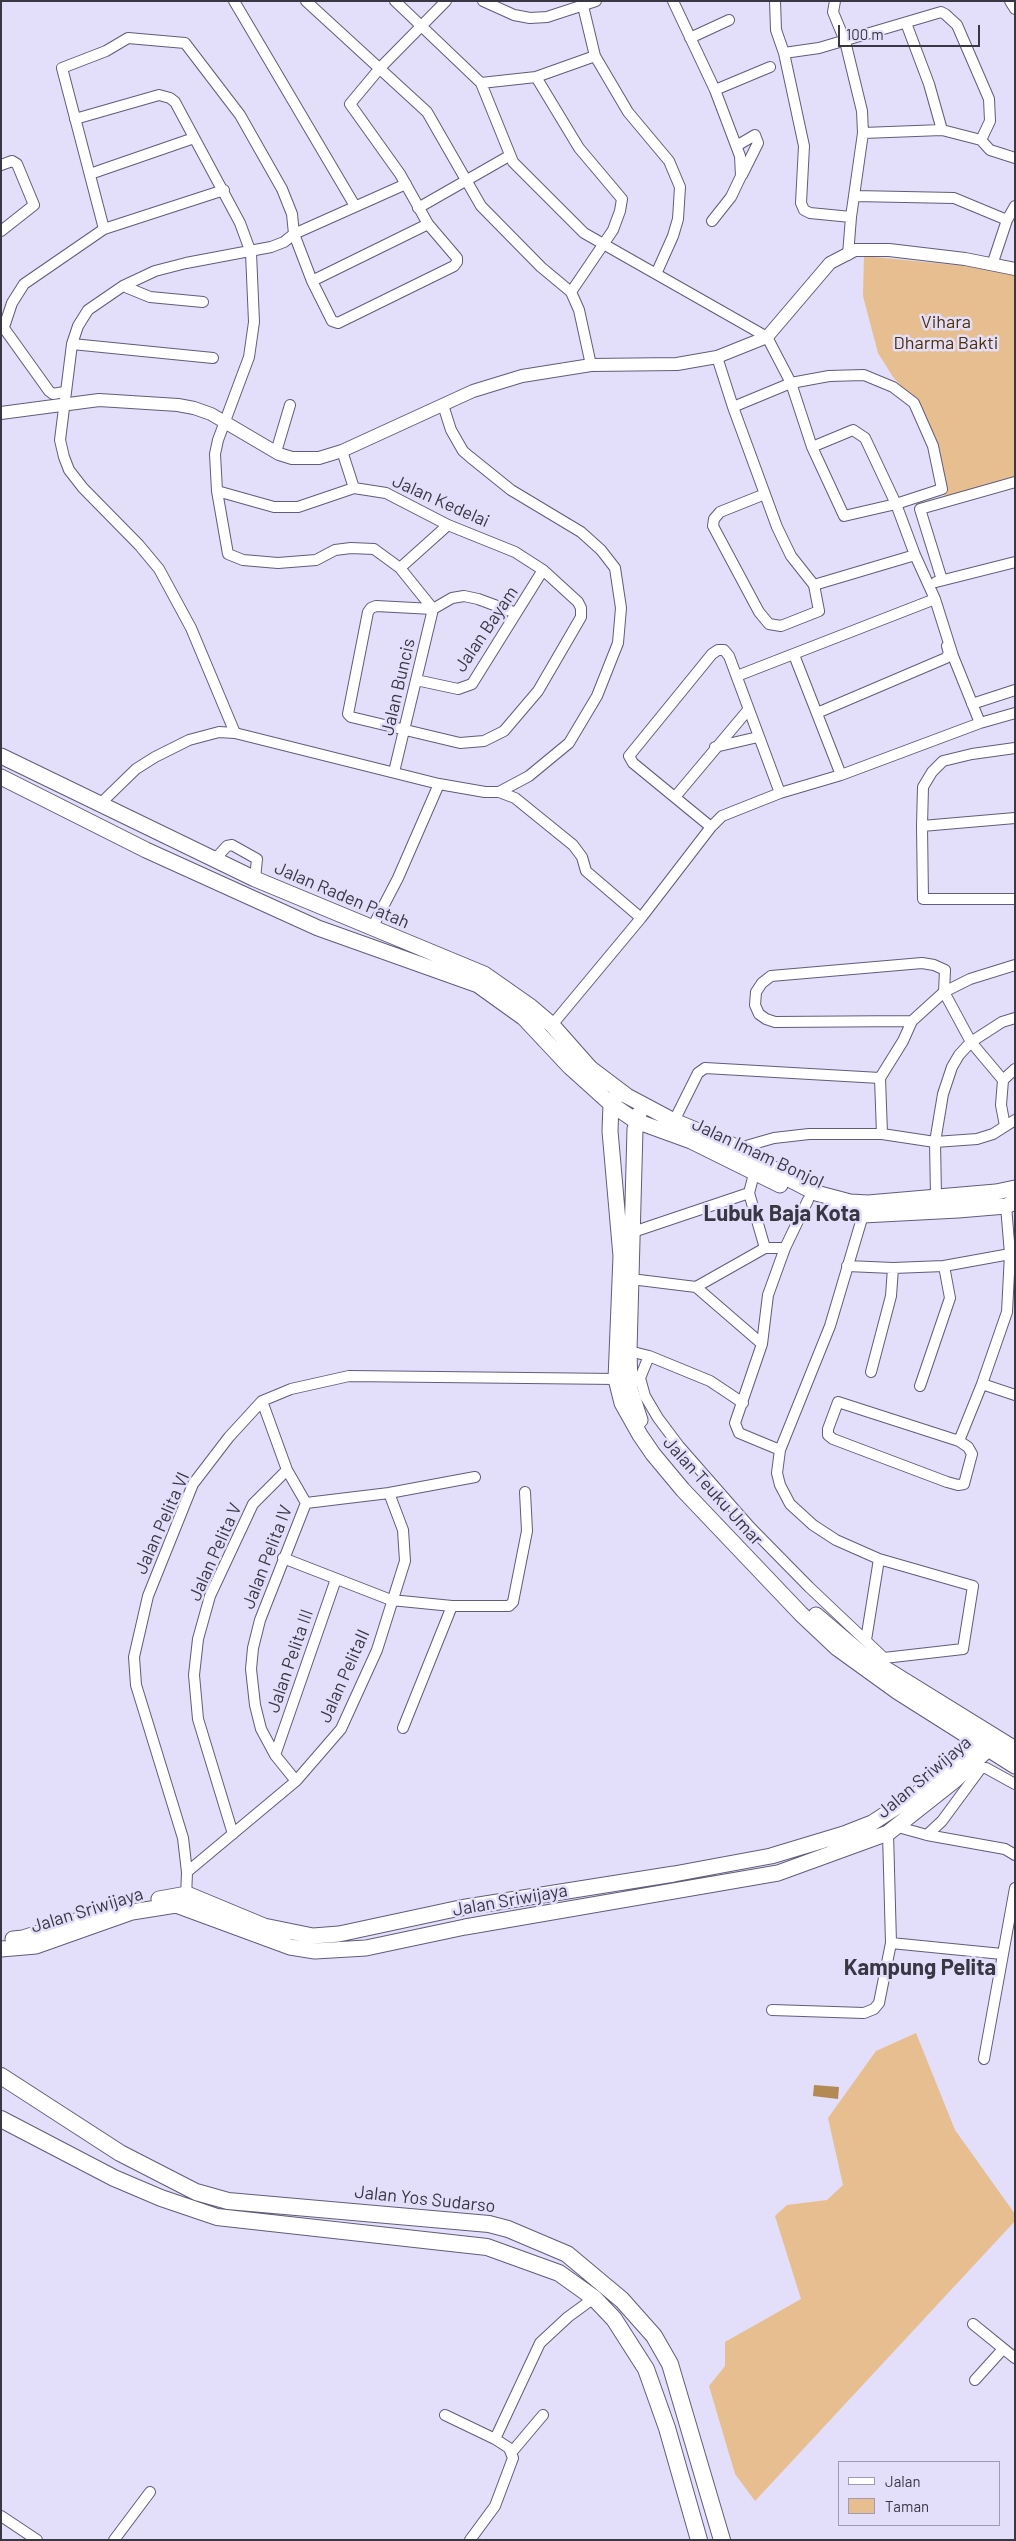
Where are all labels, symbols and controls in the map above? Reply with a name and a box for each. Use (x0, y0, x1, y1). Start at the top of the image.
scale bar (841, 15, 984, 47)
text: 100 m (846, 25, 884, 43)
park label: Vihara Dharma Bakti (894, 311, 998, 354)
street label: Jalan Kedelai (389, 470, 493, 532)
street label: Jalan Bayam (449, 582, 523, 676)
street label: Jalan Buncis (376, 636, 420, 738)
street label: Jalan Raden Patah (271, 857, 413, 933)
street label: Jalan Imam Bonjol (689, 1113, 827, 1193)
district label: Lubuk Baja Kota (704, 1201, 860, 1227)
street label: Jalan Teuku Umar (658, 1432, 768, 1550)
street label: Jalan Pelita VI (130, 1469, 194, 1577)
street label: Jalan Pelita V (184, 1500, 246, 1604)
street label: Jalan Pelita IV (237, 1502, 297, 1612)
street label: Jalan Pelita III (262, 1606, 318, 1716)
street label: Jalan PelitaII (314, 1626, 374, 1726)
street label: Jalan Sriwijaya (873, 1731, 975, 1823)
street label: Jalan Sriwijaya (451, 1879, 569, 1921)
street label: Jalan Sriwijaya (28, 1883, 146, 1937)
district label: Kampung Pelita (844, 1955, 996, 1981)
street label: Jalan Yos Sudarso (353, 2181, 497, 2217)
legend (838, 2461, 1001, 2526)
text: Jalan (885, 2472, 921, 2490)
text: Taman (885, 2497, 929, 2515)

